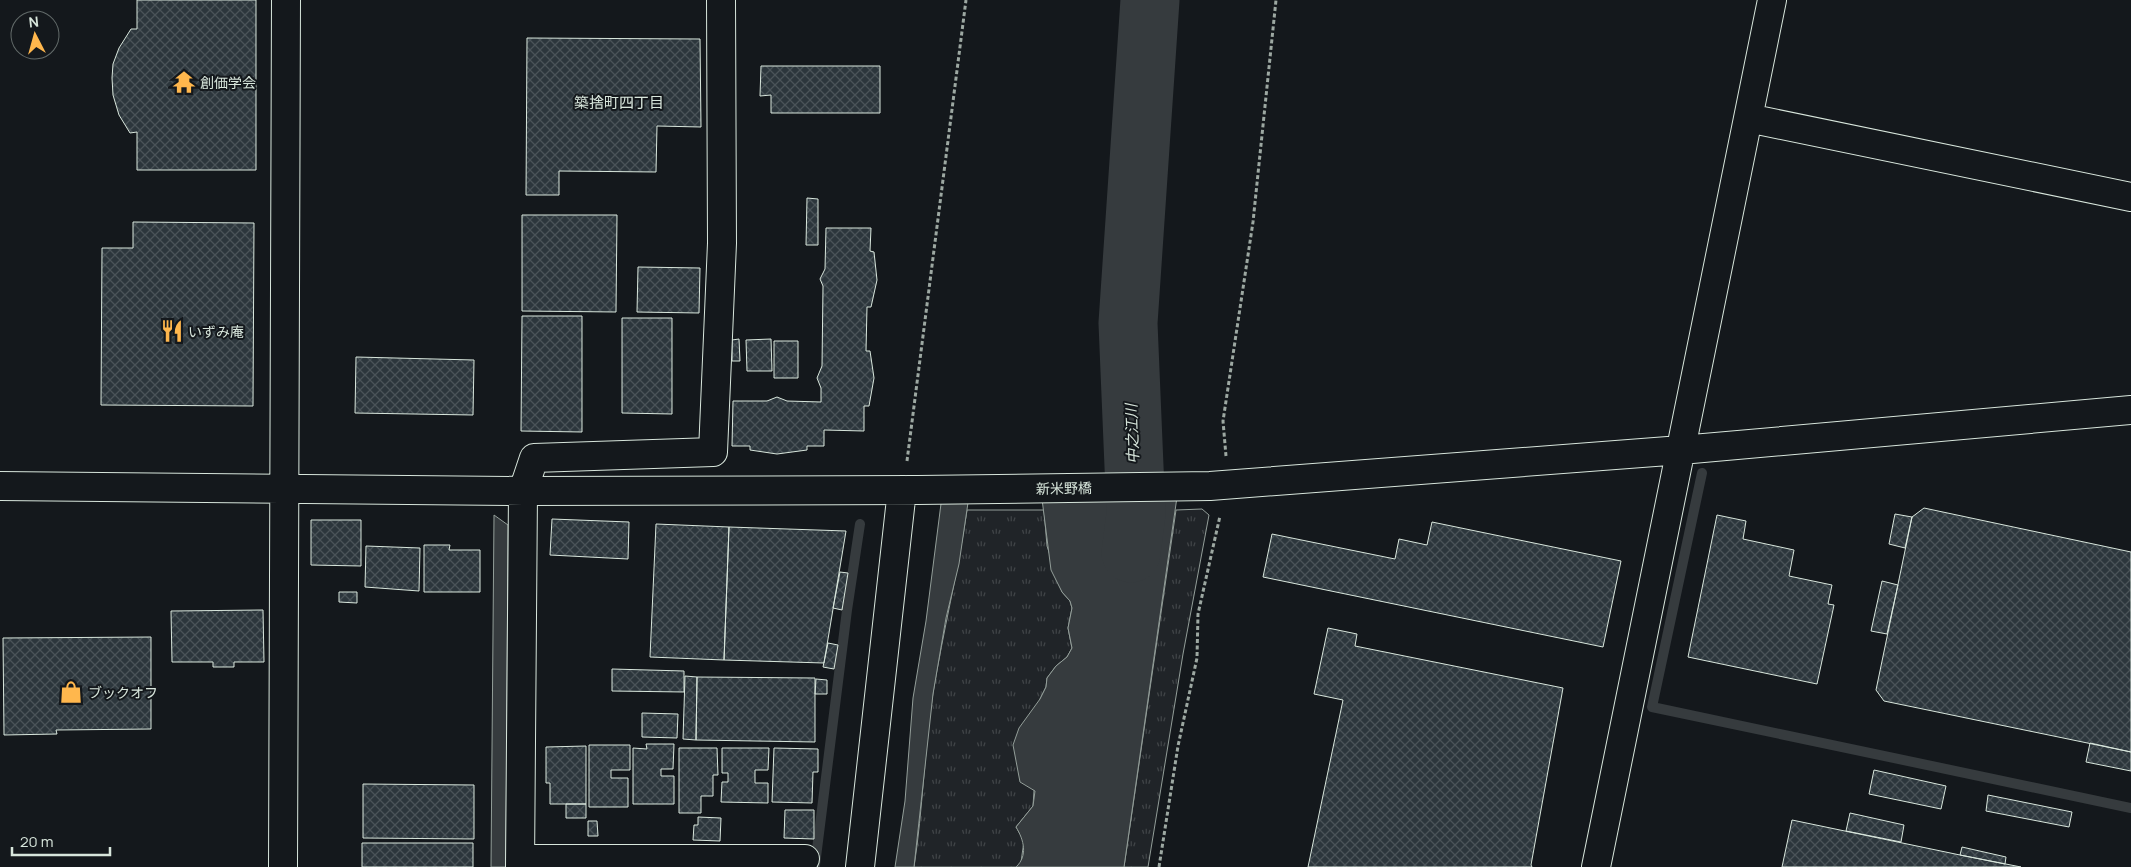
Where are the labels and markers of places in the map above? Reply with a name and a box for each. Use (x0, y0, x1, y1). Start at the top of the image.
temple icon: 創価学会 (171, 69, 197, 95)
place label: 創価学会 (200, 73, 256, 92)
restaurant icon: いずみ庵 (159, 318, 185, 344)
place label: いずみ庵 (188, 322, 244, 341)
shop icon: ブックオフ (58, 679, 84, 705)
place label: ブックオフ (88, 683, 158, 702)

